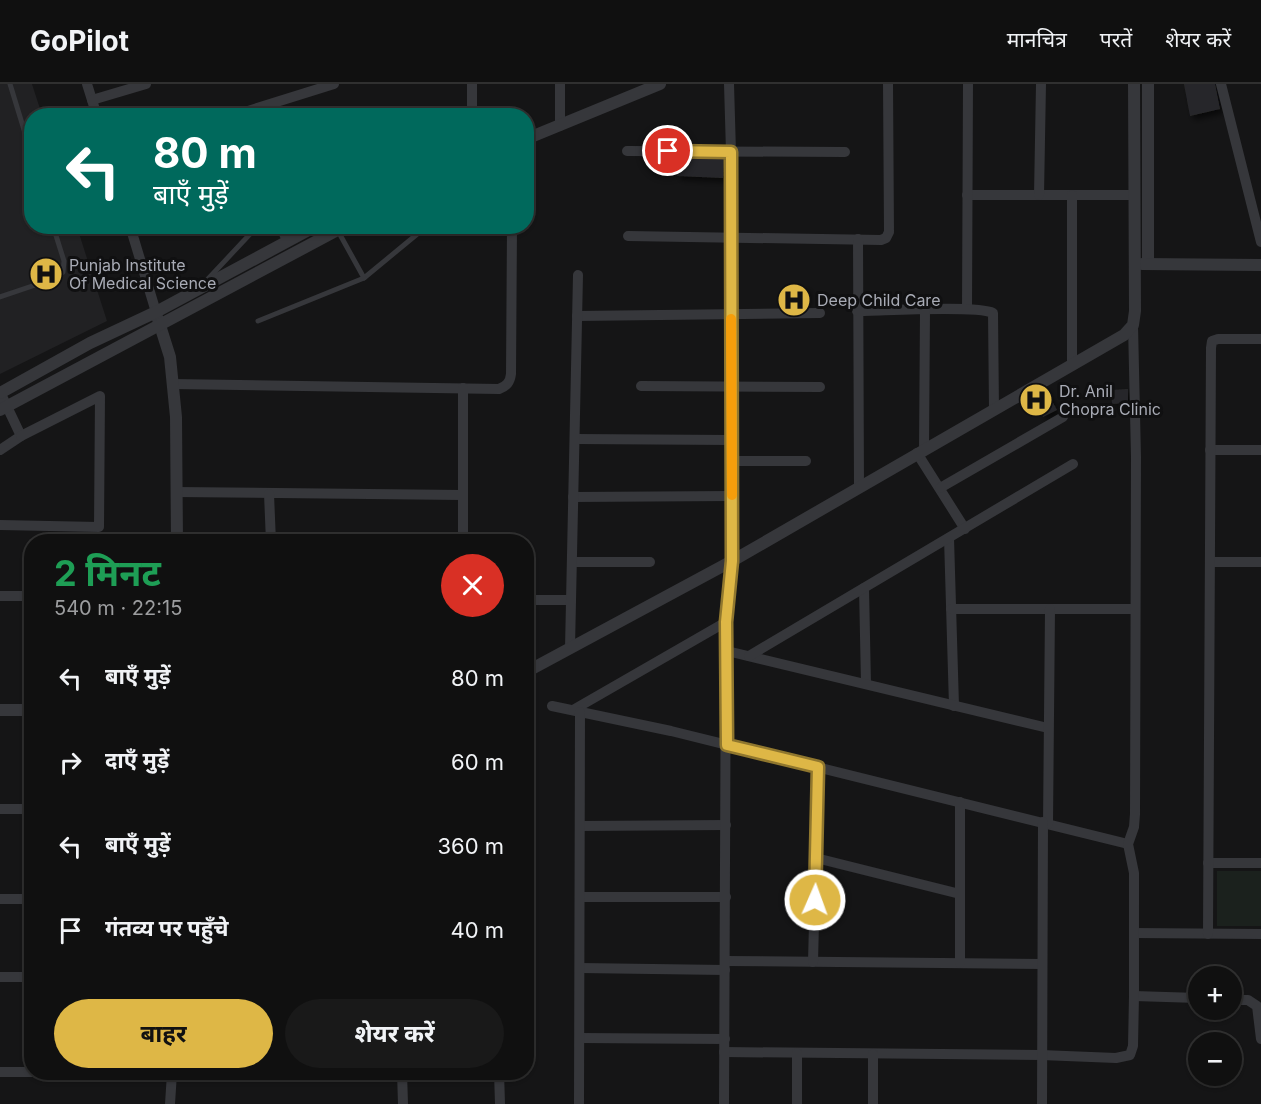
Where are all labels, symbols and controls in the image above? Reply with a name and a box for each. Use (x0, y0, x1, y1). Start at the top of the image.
text: GoPilot (30, 24, 129, 58)
text: मानचित्र (1007, 27, 1067, 52)
text: परतें (1100, 27, 1132, 52)
text: शेयर करें (1165, 27, 1231, 52)
pin (642, 125, 693, 176)
text: 80 m (153, 127, 257, 178)
icon: left (54, 132, 132, 210)
icon: arrive (651, 134, 684, 167)
text: बाएँ मुड़ें (153, 178, 229, 211)
place label: Punjab Institute Of Medical Science (69, 255, 216, 293)
hospital icon: Punjab Institute Of Medical Science (28, 256, 64, 292)
hospital icon: Deep Child Care (776, 282, 812, 318)
place label: Deep Child Care (817, 290, 940, 310)
place label: Dr. Anil Chopra Clinic (1059, 381, 1161, 419)
hospital icon: Dr. Anil Chopra Clinic (1018, 382, 1054, 418)
text: 2 मिनट (54, 551, 161, 595)
button: close (441, 554, 504, 617)
text: 540 m · 22:15 (54, 596, 182, 620)
icon: left (54, 662, 87, 695)
text: बाएँ मुड़ें (105, 663, 171, 689)
text: 80 m (451, 665, 504, 691)
icon: right (54, 746, 87, 779)
text: दाएँ मुड़ें (105, 747, 169, 773)
text: 60 m (451, 749, 504, 775)
icon: left (54, 830, 87, 863)
text: बाएँ मुड़ें (105, 831, 171, 857)
text: 360 m (437, 833, 504, 859)
position arrow (783, 868, 847, 932)
icon: arrive (54, 914, 87, 947)
text: गंतव्य पर पहुँचे (105, 915, 229, 941)
text: 40 m (450, 917, 504, 943)
map controls (1188, 966, 1242, 1086)
button: + (1188, 966, 1242, 1020)
button: बाहर (54, 999, 273, 1068)
button: शेयर करें (285, 999, 504, 1068)
button: − (1188, 1032, 1242, 1086)

